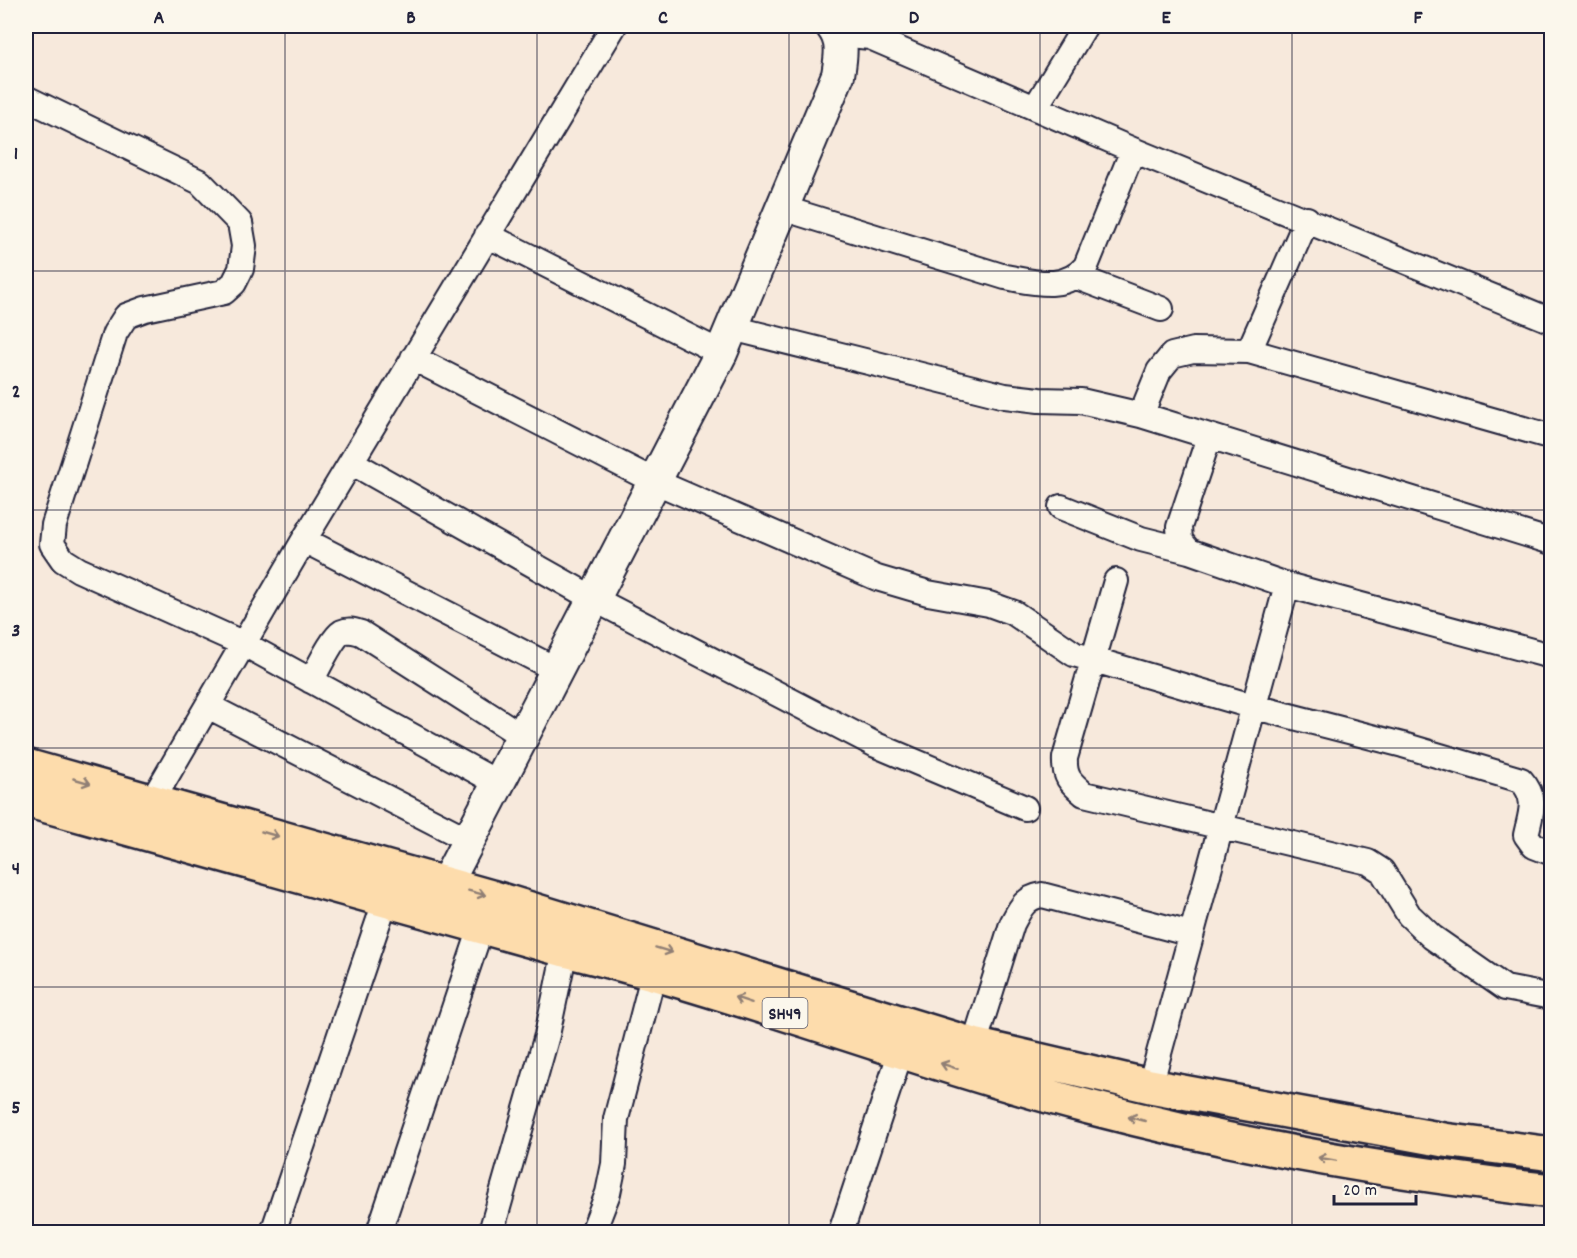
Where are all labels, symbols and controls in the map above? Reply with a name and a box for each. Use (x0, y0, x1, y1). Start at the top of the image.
text: A (154, 5, 165, 33)
text: B (406, 5, 416, 33)
text: C (658, 5, 668, 33)
text: D (909, 5, 920, 33)
text: E (1161, 5, 1171, 33)
text: F (1414, 5, 1424, 33)
text: 1 (14, 141, 18, 169)
text: 2 (12, 379, 20, 407)
text: 3 (12, 618, 20, 646)
one-way arrow (72, 776, 91, 787)
one-way arrow (260, 829, 279, 840)
text: 4 (12, 856, 20, 884)
one-way arrow (468, 888, 487, 899)
one-way arrow (654, 945, 673, 956)
one-way arrow (734, 994, 753, 1005)
road number: SH49 (762, 998, 808, 1028)
one-way arrow (940, 1060, 959, 1071)
text: 5 (11, 1095, 21, 1123)
one-way arrow (1127, 1112, 1146, 1124)
one-way arrow (1318, 1153, 1338, 1164)
scale bar (1334, 1168, 1416, 1206)
text: 20 m (1343, 1179, 1377, 1204)

